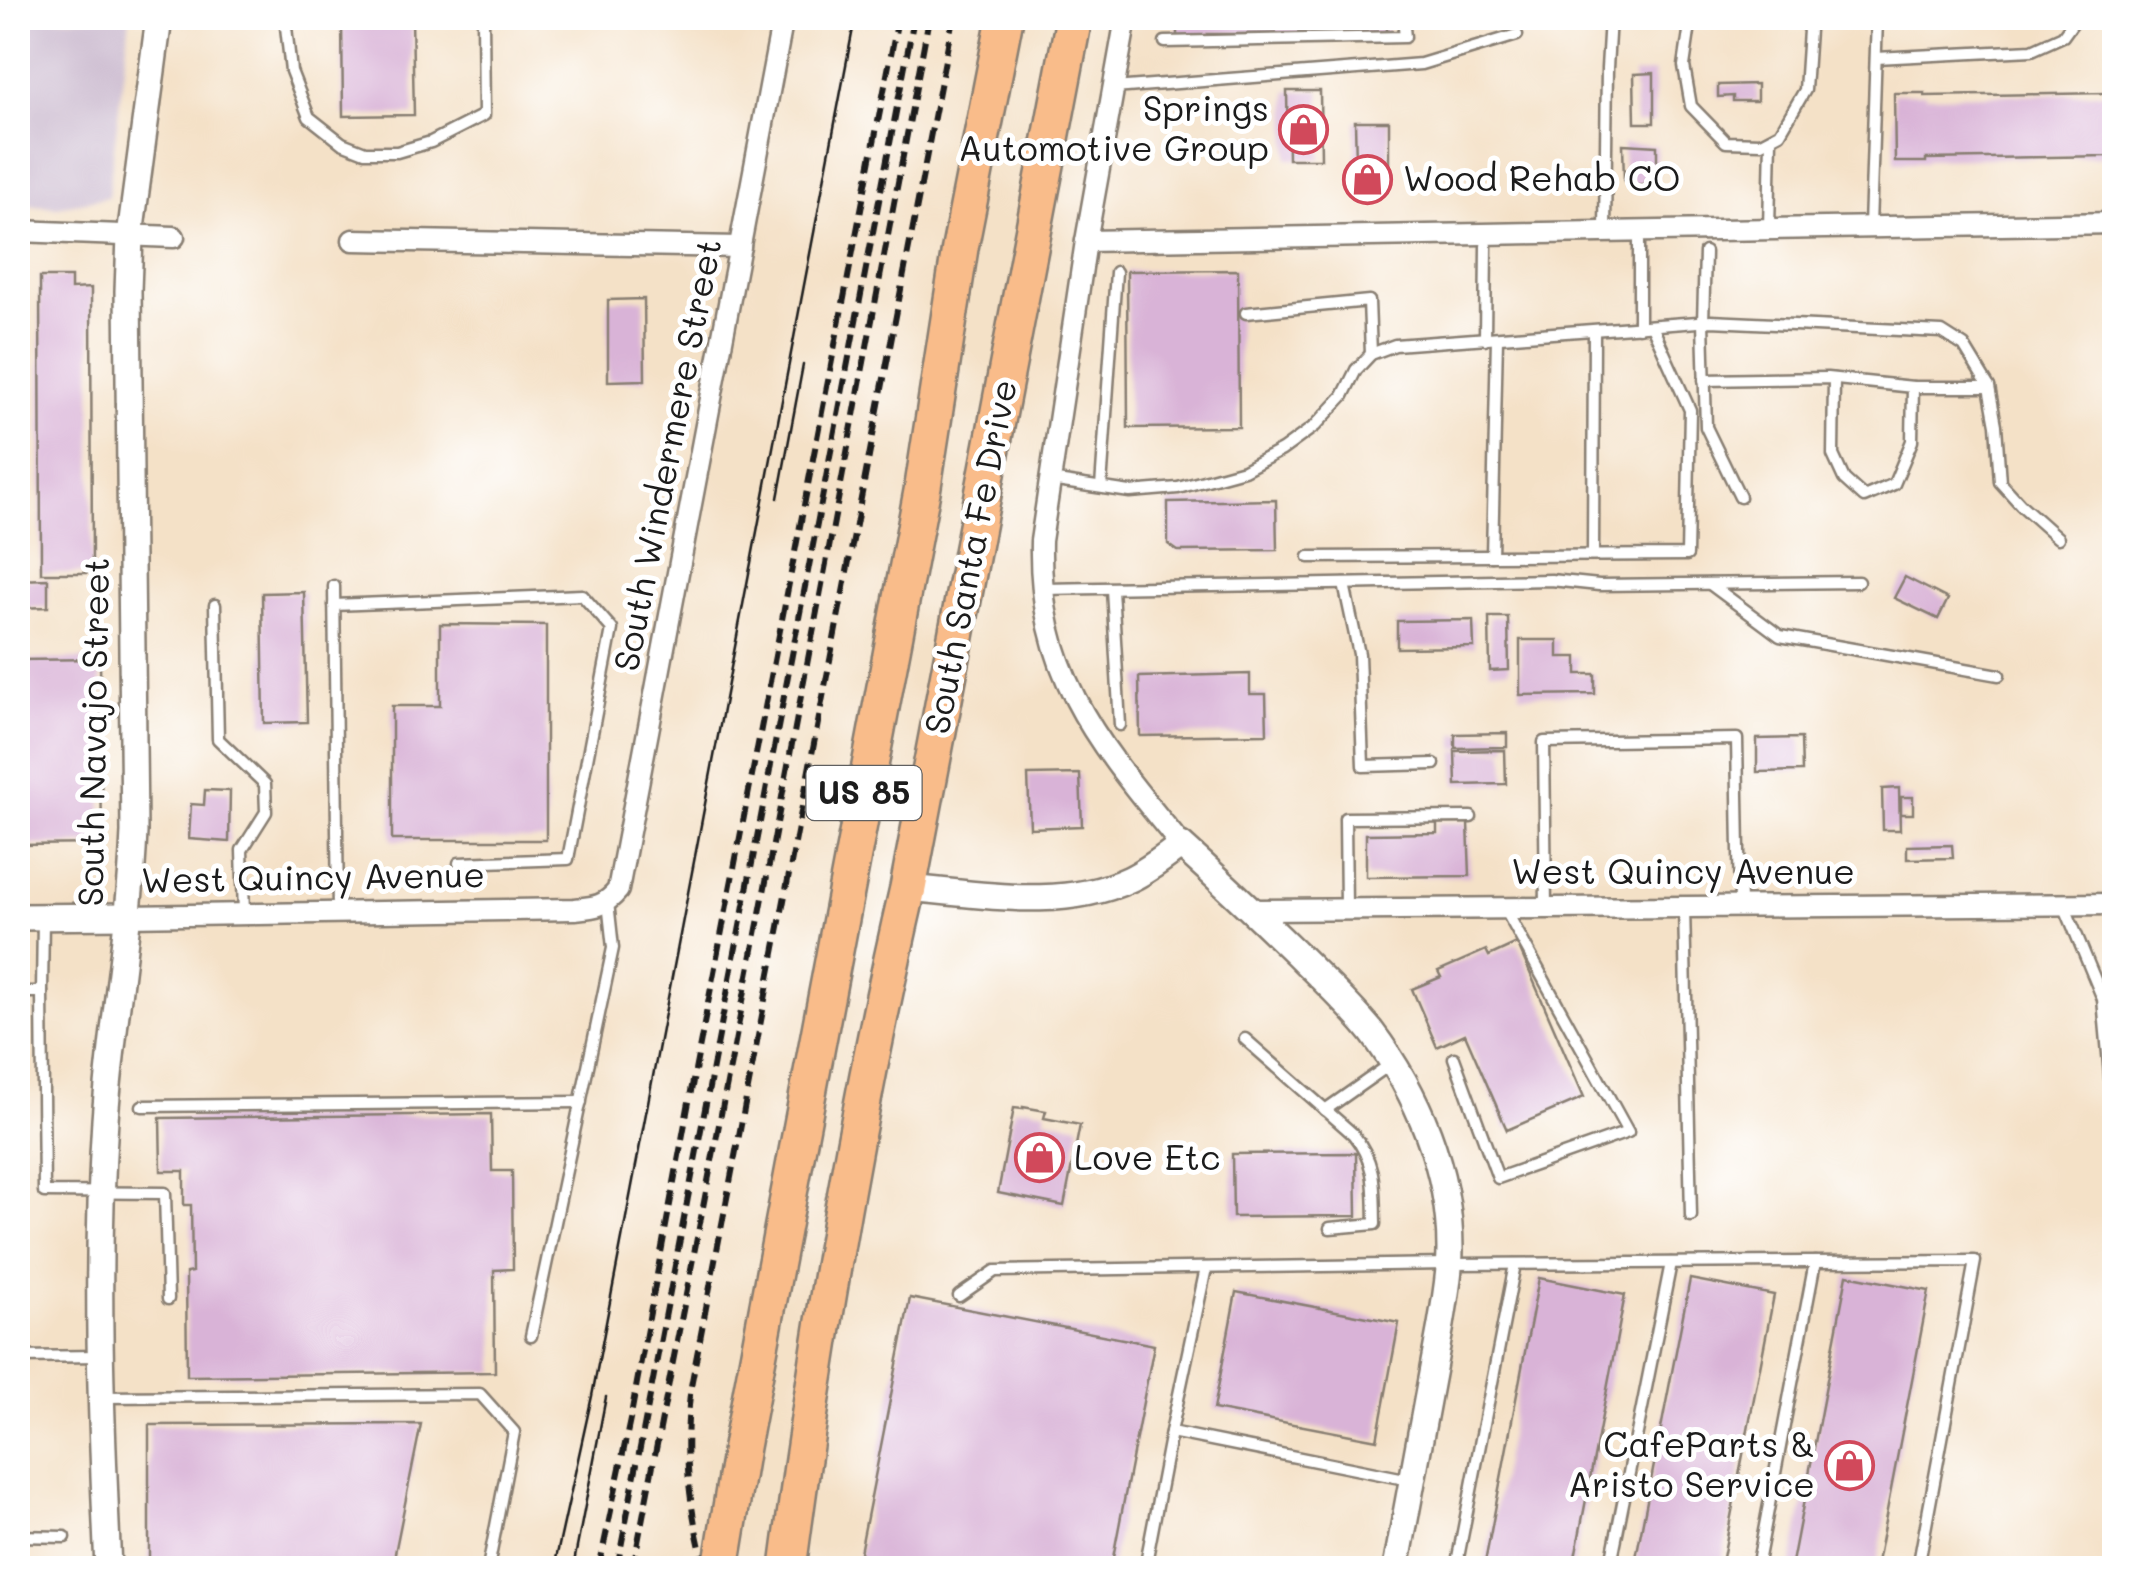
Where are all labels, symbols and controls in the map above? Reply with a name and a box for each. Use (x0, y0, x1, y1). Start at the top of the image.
place label: Springs Automotive Group (958, 84, 1269, 170)
shop icon: Springs Automotive Group (1278, 103, 1330, 155)
shop icon: Wood Rehab CO (1342, 153, 1394, 205)
place label: Wood Rehab CO (1403, 154, 1680, 200)
street label: South Windermere Street (602, 234, 731, 675)
street label: South Santa Fe Drive (912, 375, 1026, 738)
street label: South Navajo Street (66, 557, 118, 907)
road number: US 85 (806, 766, 922, 820)
street label: West Quincy Avenue (1511, 847, 1855, 893)
street label: West Quincy Avenue (141, 850, 485, 902)
shop icon: Love Etc (1013, 1132, 1065, 1184)
place label: Love Etc (1074, 1133, 1221, 1179)
place label: CafeParts & Aristo Service (1568, 1420, 1815, 1506)
shop icon: CafeParts & Aristo Service (1824, 1439, 1876, 1491)

